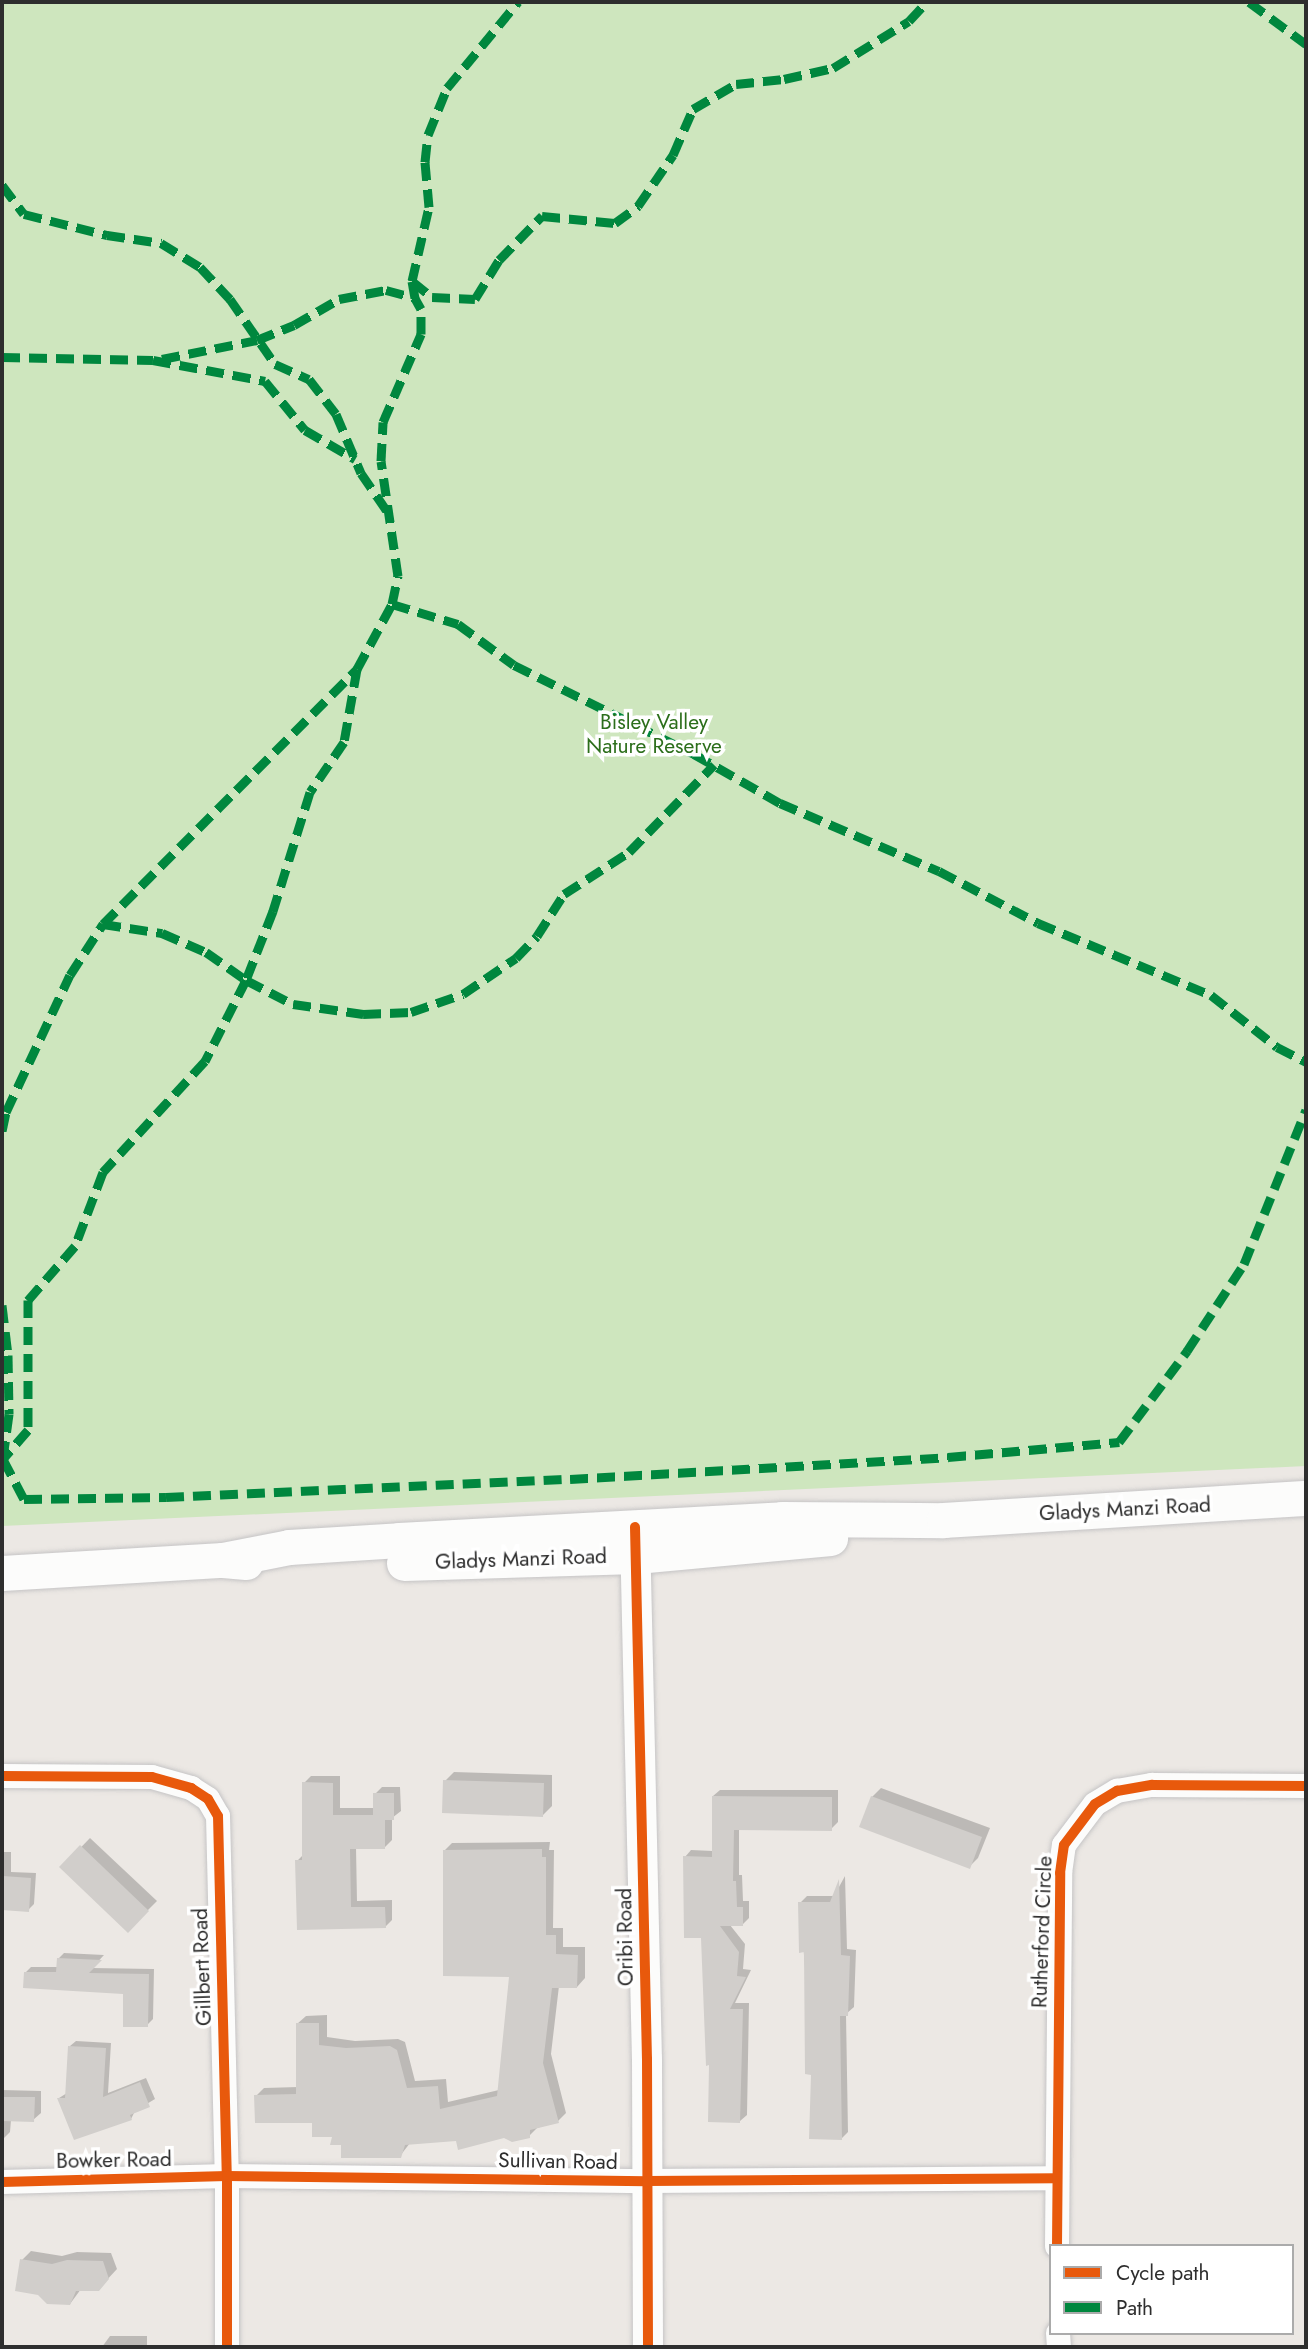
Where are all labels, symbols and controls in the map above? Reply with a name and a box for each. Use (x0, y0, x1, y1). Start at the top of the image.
park label: Bisley Valley Nature Reserve (586, 709, 722, 759)
street label: Gladys Manzi Road (1038, 1492, 1212, 1526)
street label: Gladys Manzi Road (435, 1543, 607, 1575)
street label: Rutherford Circle (1027, 1855, 1057, 2009)
street label: Oribi Road (612, 1888, 638, 1986)
street label: Gillbert Road (187, 1908, 217, 2026)
street label: Bowker Road (56, 2146, 172, 2174)
street label: Sullivan Road (498, 2147, 618, 2175)
legend (1049, 2244, 1294, 2335)
text: Cycle path (1116, 2258, 1209, 2288)
text: Path (1116, 2293, 1153, 2323)

